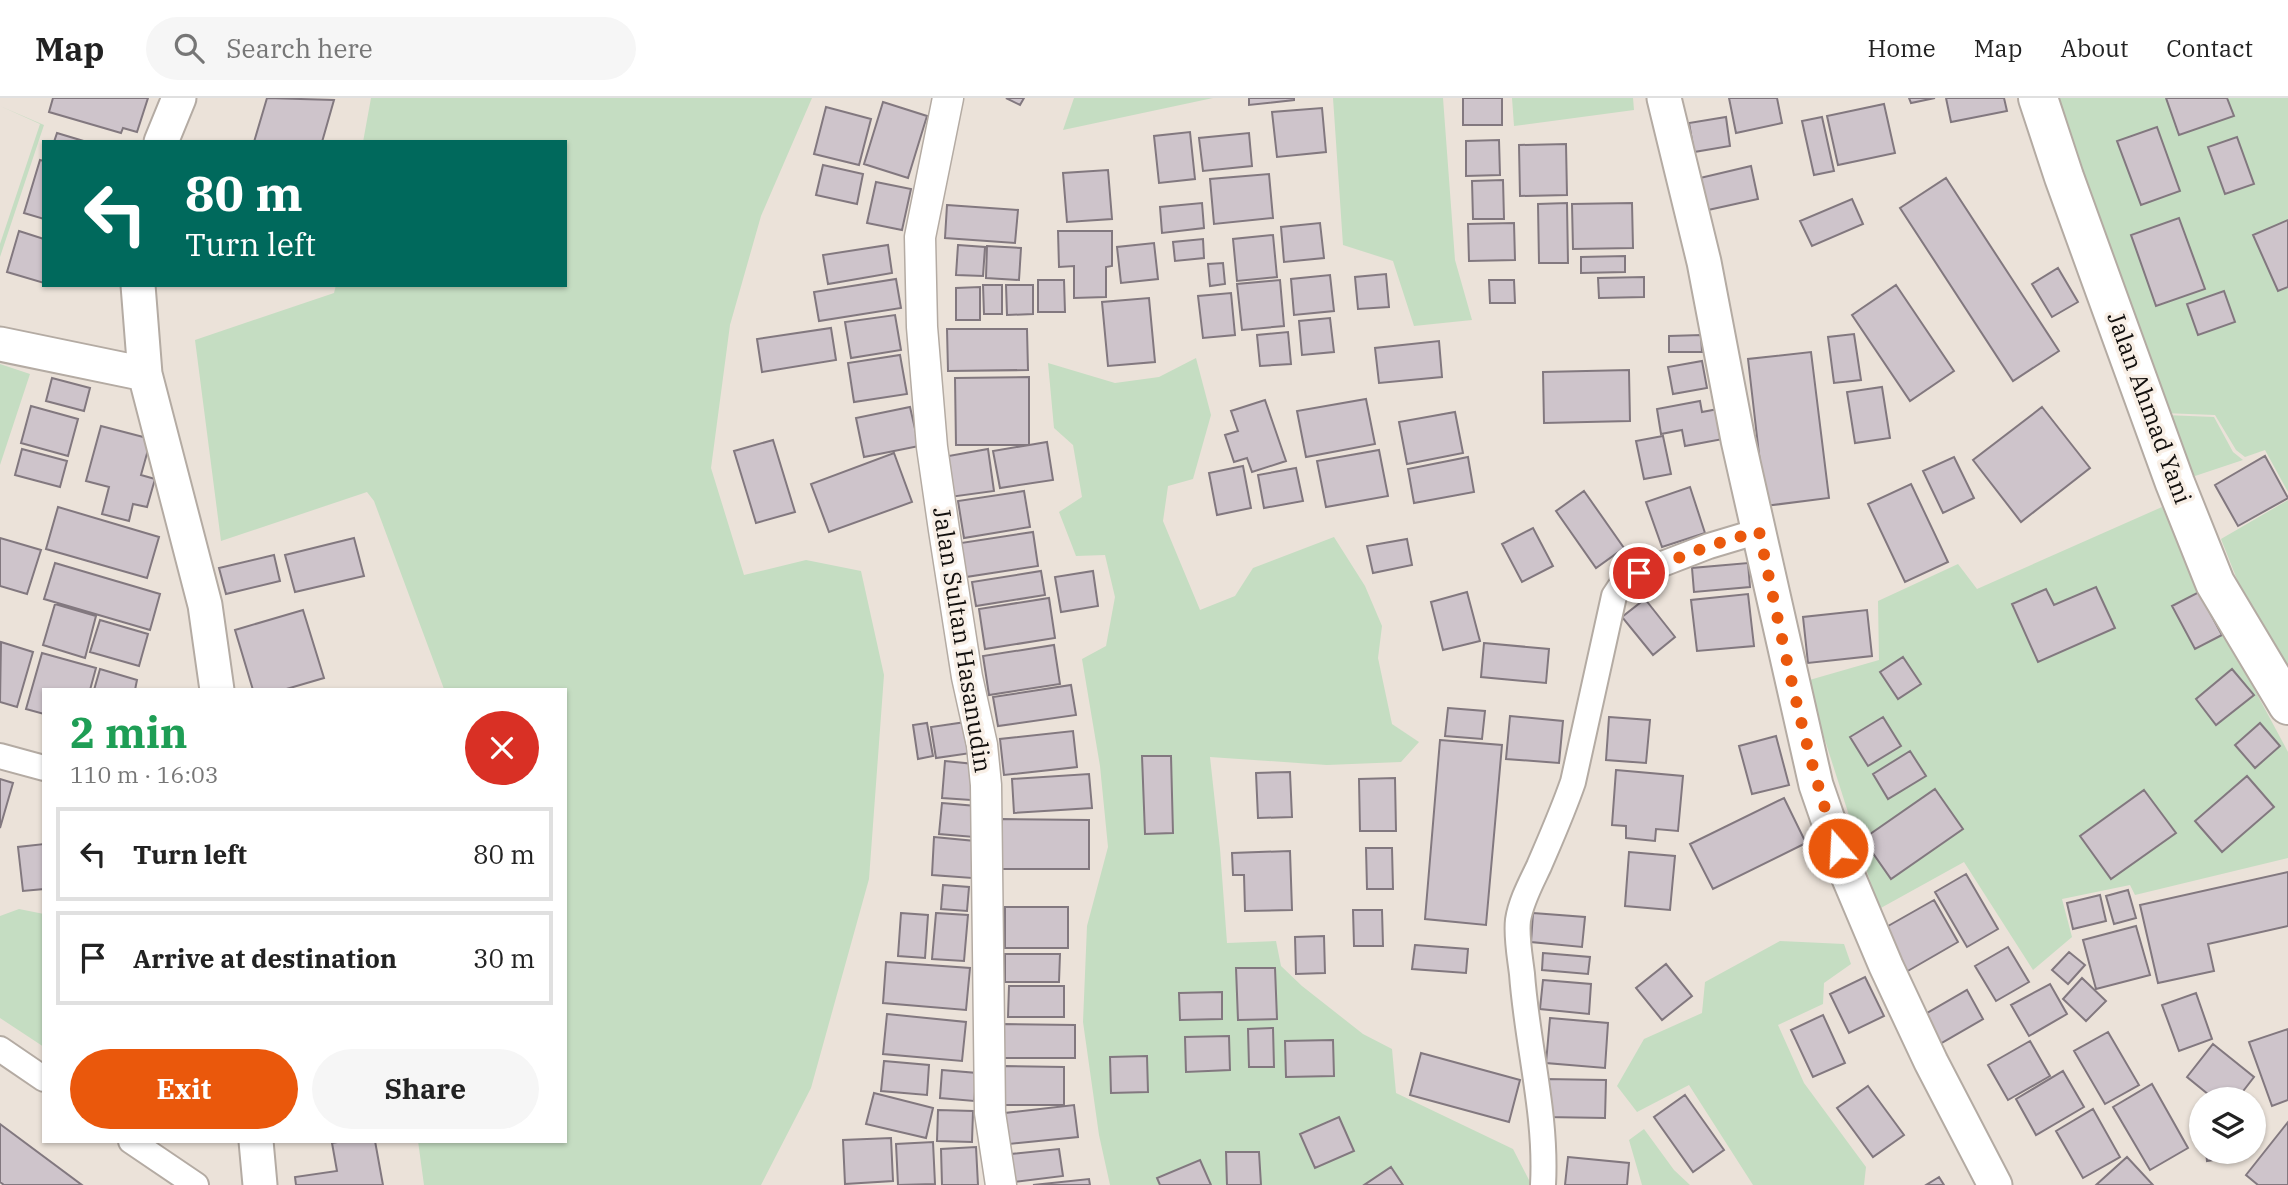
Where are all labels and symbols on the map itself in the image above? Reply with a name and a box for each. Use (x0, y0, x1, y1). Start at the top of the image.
street label: Jalan Ahmad Yani (2100, 307, 2200, 508)
street label: Jalan Sultan Hasanudin (926, 505, 1000, 775)
pin (1609, 543, 1669, 603)
position arrow (1801, 811, 1875, 885)

